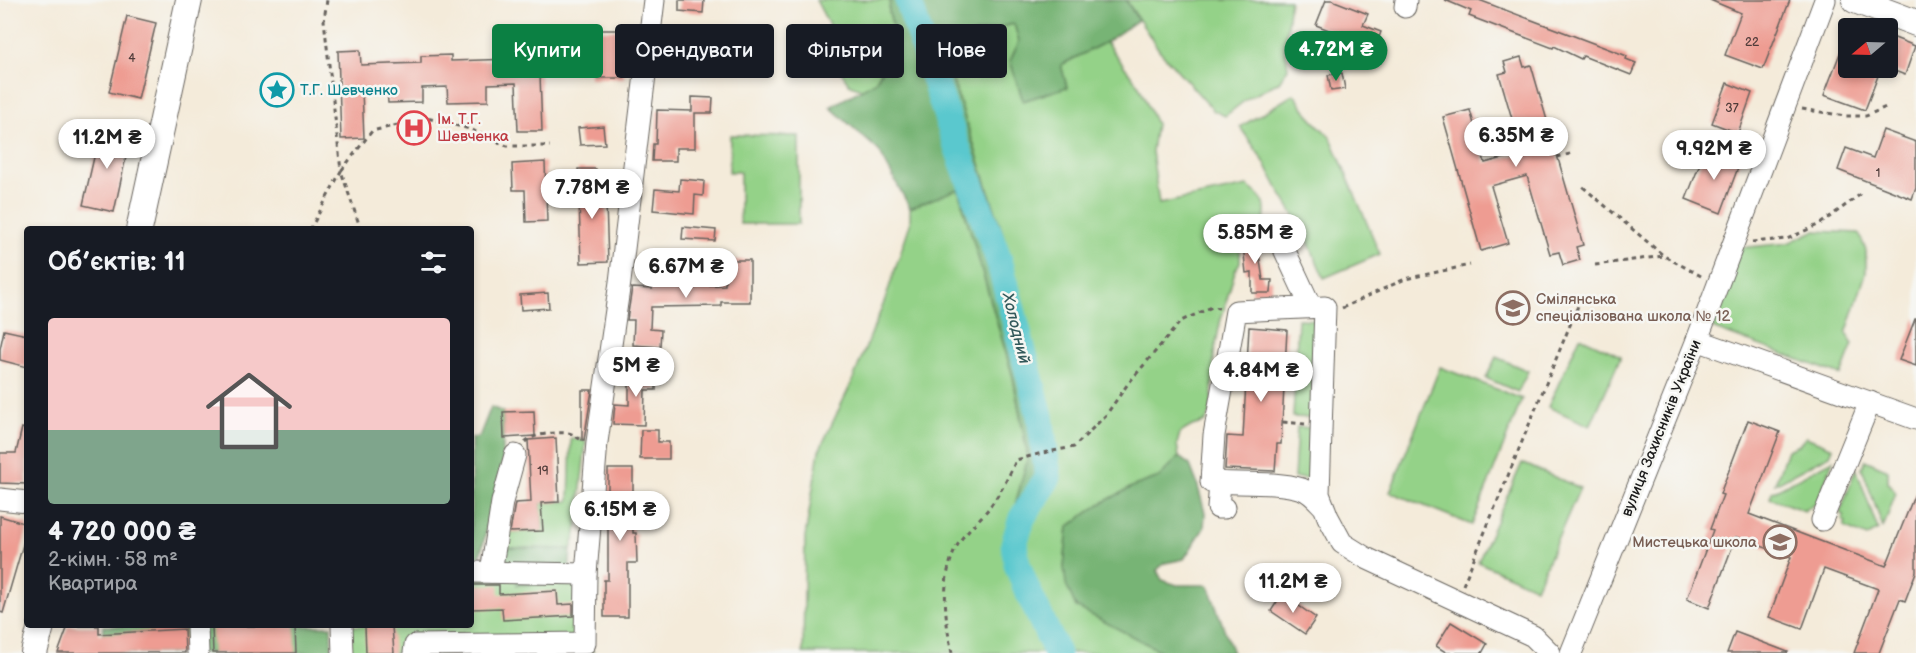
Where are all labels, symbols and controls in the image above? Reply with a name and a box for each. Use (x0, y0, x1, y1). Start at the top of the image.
north arrow (1838, 18, 1898, 78)
map controls (1838, 18, 1898, 78)
chip: Купити (492, 24, 603, 78)
chip: Орендувати (615, 24, 774, 78)
chip: Фільтри (786, 24, 904, 78)
chip: Нове (916, 24, 1007, 78)
pin: 4.72M ₴ (1281, 31, 1391, 82)
house number: 22 (1745, 35, 1759, 50)
text: 4.72M ₴ (1298, 38, 1374, 62)
house number: 4 (128, 51, 136, 66)
place icon: Т.Г. Шевченко (259, 72, 295, 108)
place label: Т.Г. Шевченко (300, 81, 398, 100)
house number: 37 (1725, 101, 1739, 116)
hospital icon: Ім. Т.Г. Шевченка (396, 110, 432, 146)
place label: Ім. Т.Г. Шевченка (437, 110, 509, 146)
pin: 6.35M ₴ (1461, 117, 1571, 168)
pin: 11.2M ₴ (52, 119, 162, 170)
text: 6.35M ₴ (1478, 124, 1554, 148)
text: 11.2M ₴ (72, 126, 142, 150)
pin: 9.92M ₴ (1659, 130, 1769, 181)
text: 9.92M ₴ (1676, 137, 1752, 161)
house number: 1 (1876, 166, 1880, 181)
pin: 7.78M ₴ (537, 169, 647, 220)
text: 7.78M ₴ (555, 176, 629, 200)
pin: 5.85M ₴ (1200, 214, 1310, 265)
text: 5.85M ₴ (1217, 221, 1293, 245)
icon: filters (417, 246, 450, 279)
text: Об’єктів: 11 (48, 247, 186, 278)
pin: 6.67M ₴ (631, 248, 741, 299)
text: 6.67M ₴ (648, 255, 724, 279)
water label: Холодний (997, 290, 1034, 366)
school or university icon: Смілянська спеціалізована школа № 12 (1495, 290, 1531, 326)
place label: Смілянська спеціалізована школа № 12 (1536, 290, 1731, 326)
street label: вулиця Захисників України (1617, 337, 1706, 519)
pin: 5M ₴ (600, 347, 672, 398)
pin: 4.84M ₴ (1206, 352, 1316, 403)
text: 5M ₴ (612, 354, 660, 378)
icon: home (195, 357, 303, 465)
text: 4.84M ₴ (1223, 359, 1299, 383)
house number: 19 (537, 464, 549, 479)
pin: 6.15M ₴ (565, 491, 675, 542)
text: 6.15M ₴ (584, 498, 656, 522)
text: 4 720 000 ₴ (48, 517, 196, 548)
school or university icon: Мистецька школа (1762, 524, 1798, 560)
place label: Мистецька школа (1632, 533, 1757, 552)
text: 2-кімн. · 58 m² (48, 548, 178, 572)
pin: 11.2M ₴ (1238, 563, 1348, 614)
text: 11.2M ₴ (1258, 570, 1328, 594)
text: Квартира (48, 572, 138, 596)

